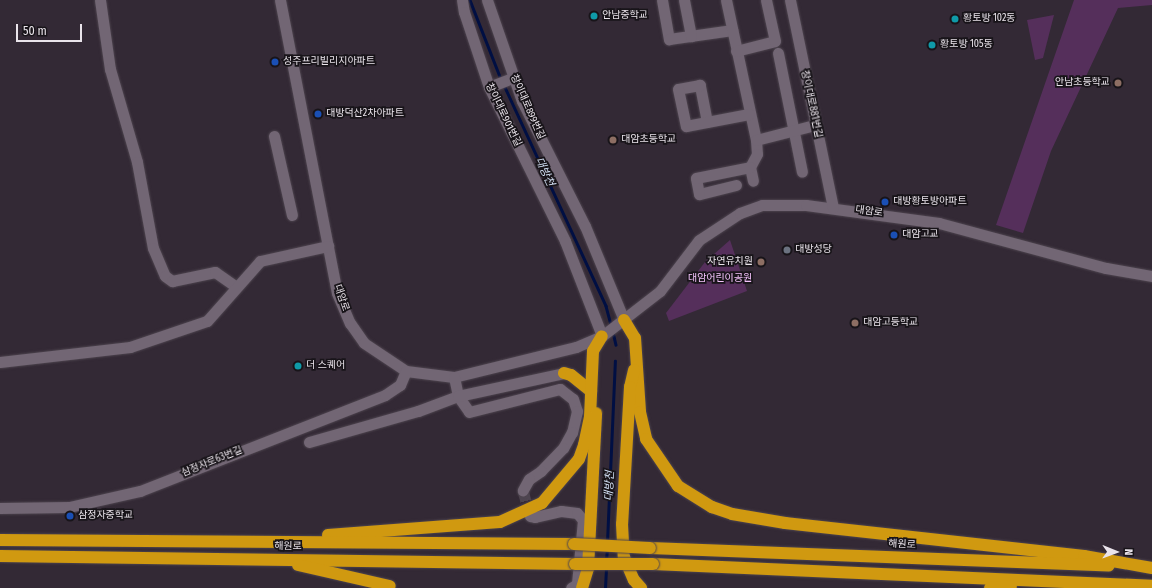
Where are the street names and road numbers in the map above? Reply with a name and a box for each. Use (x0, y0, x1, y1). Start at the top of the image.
street label: 창이대로881번길 (798, 69, 824, 139)
street label: 창이대로899번길 (507, 73, 547, 141)
street label: 창이대로901번길 (483, 81, 523, 149)
street label: 대암로 (854, 204, 884, 220)
street label: 대암로 (331, 283, 351, 313)
street label: 삼정자로63번길 (180, 444, 244, 480)
street label: 해원로 (888, 538, 916, 552)
street label: 해원로 (274, 541, 302, 553)

